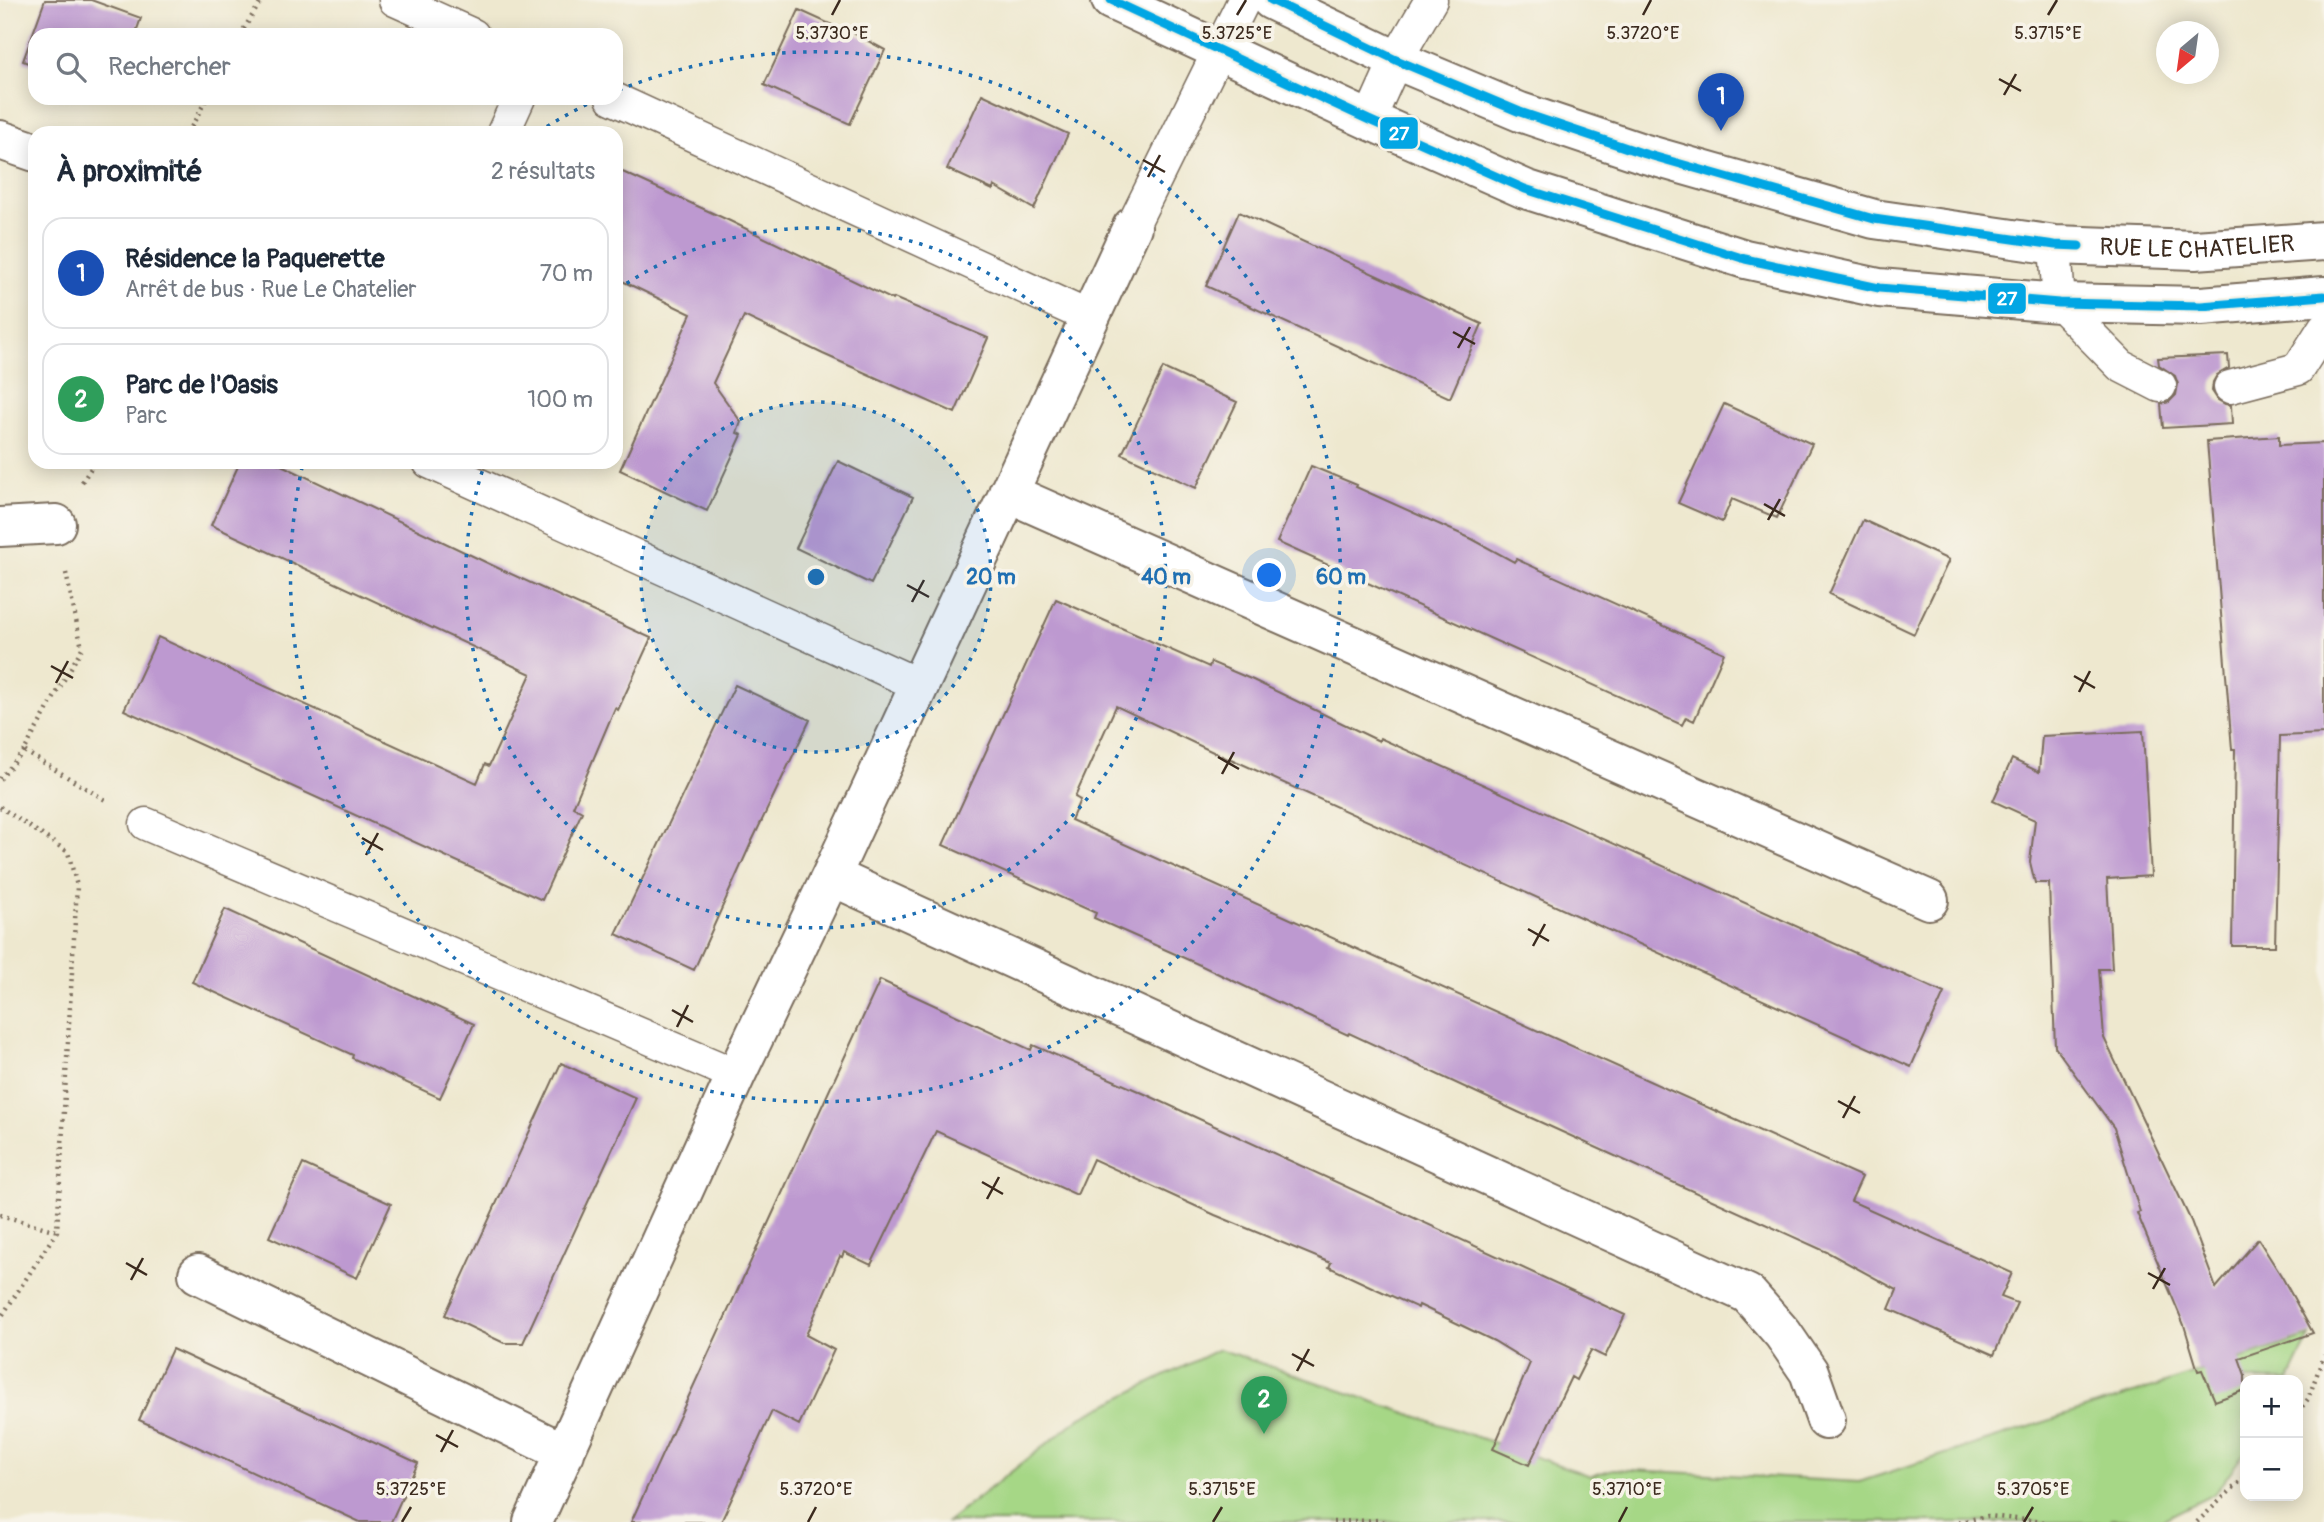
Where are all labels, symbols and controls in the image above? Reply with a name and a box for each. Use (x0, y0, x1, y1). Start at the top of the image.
north arrow (2156, 21, 2219, 84)
text: 5.3730°E (796, 22, 868, 45)
text: 5.3725°E (1202, 22, 1272, 45)
text: 5.3720°E (1607, 22, 1679, 45)
text: 5.3715°E (2014, 22, 2082, 45)
search box (28, 28, 623, 105)
icon: search (52, 48, 90, 86)
text: Rechercher (108, 51, 231, 83)
pin: 1 (1698, 73, 1744, 131)
line badge: 27 (1379, 116, 1419, 150)
text: 27 (1389, 122, 1410, 146)
text: À proximité (56, 153, 202, 190)
text: 2 résultats (491, 157, 595, 186)
street label: RUE LE CHATELIER (2099, 229, 2295, 265)
text: Résidence la Paquerette (125, 243, 385, 275)
text: 1 (77, 259, 86, 288)
text: 70 m (540, 259, 593, 288)
text: Arrêt de bus · Rue Le Chatelier (125, 275, 416, 304)
line badge: 27 (1987, 282, 2027, 315)
text: 27 (1997, 287, 2018, 311)
text: Parc de l'Oasis (125, 369, 278, 401)
text: 2 (75, 385, 87, 414)
text: 100 m (527, 385, 593, 414)
text: Parc (125, 401, 167, 430)
your location (1252, 558, 1286, 592)
text: 20 m (966, 564, 1016, 591)
text: 40 m (1141, 564, 1191, 591)
text: 60 m (1316, 564, 1366, 591)
centre of rings (804, 565, 828, 589)
map controls (2240, 1375, 2303, 1501)
button: + (2240, 1375, 2303, 1438)
pin: 2 (1241, 1376, 1287, 1434)
button: − (2240, 1438, 2303, 1501)
text: 5.3725°E (376, 1478, 446, 1501)
text: 5.3720°E (780, 1478, 852, 1501)
text: 5.3715°E (1188, 1478, 1256, 1501)
text: 5.3710°E (1592, 1478, 1662, 1501)
text: 5.3705°E (1997, 1478, 2069, 1501)

